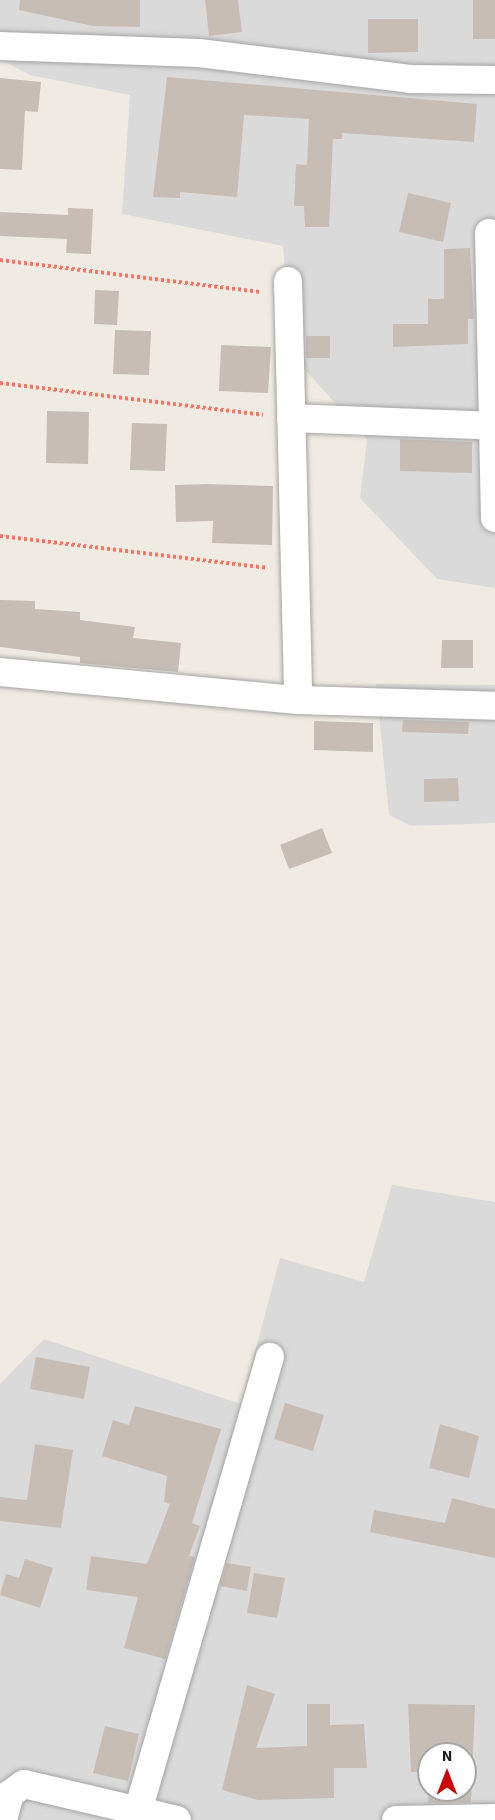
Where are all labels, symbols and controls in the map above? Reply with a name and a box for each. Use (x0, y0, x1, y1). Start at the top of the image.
north arrow (417, 1742, 477, 1802)
text: N (442, 1745, 452, 1767)

